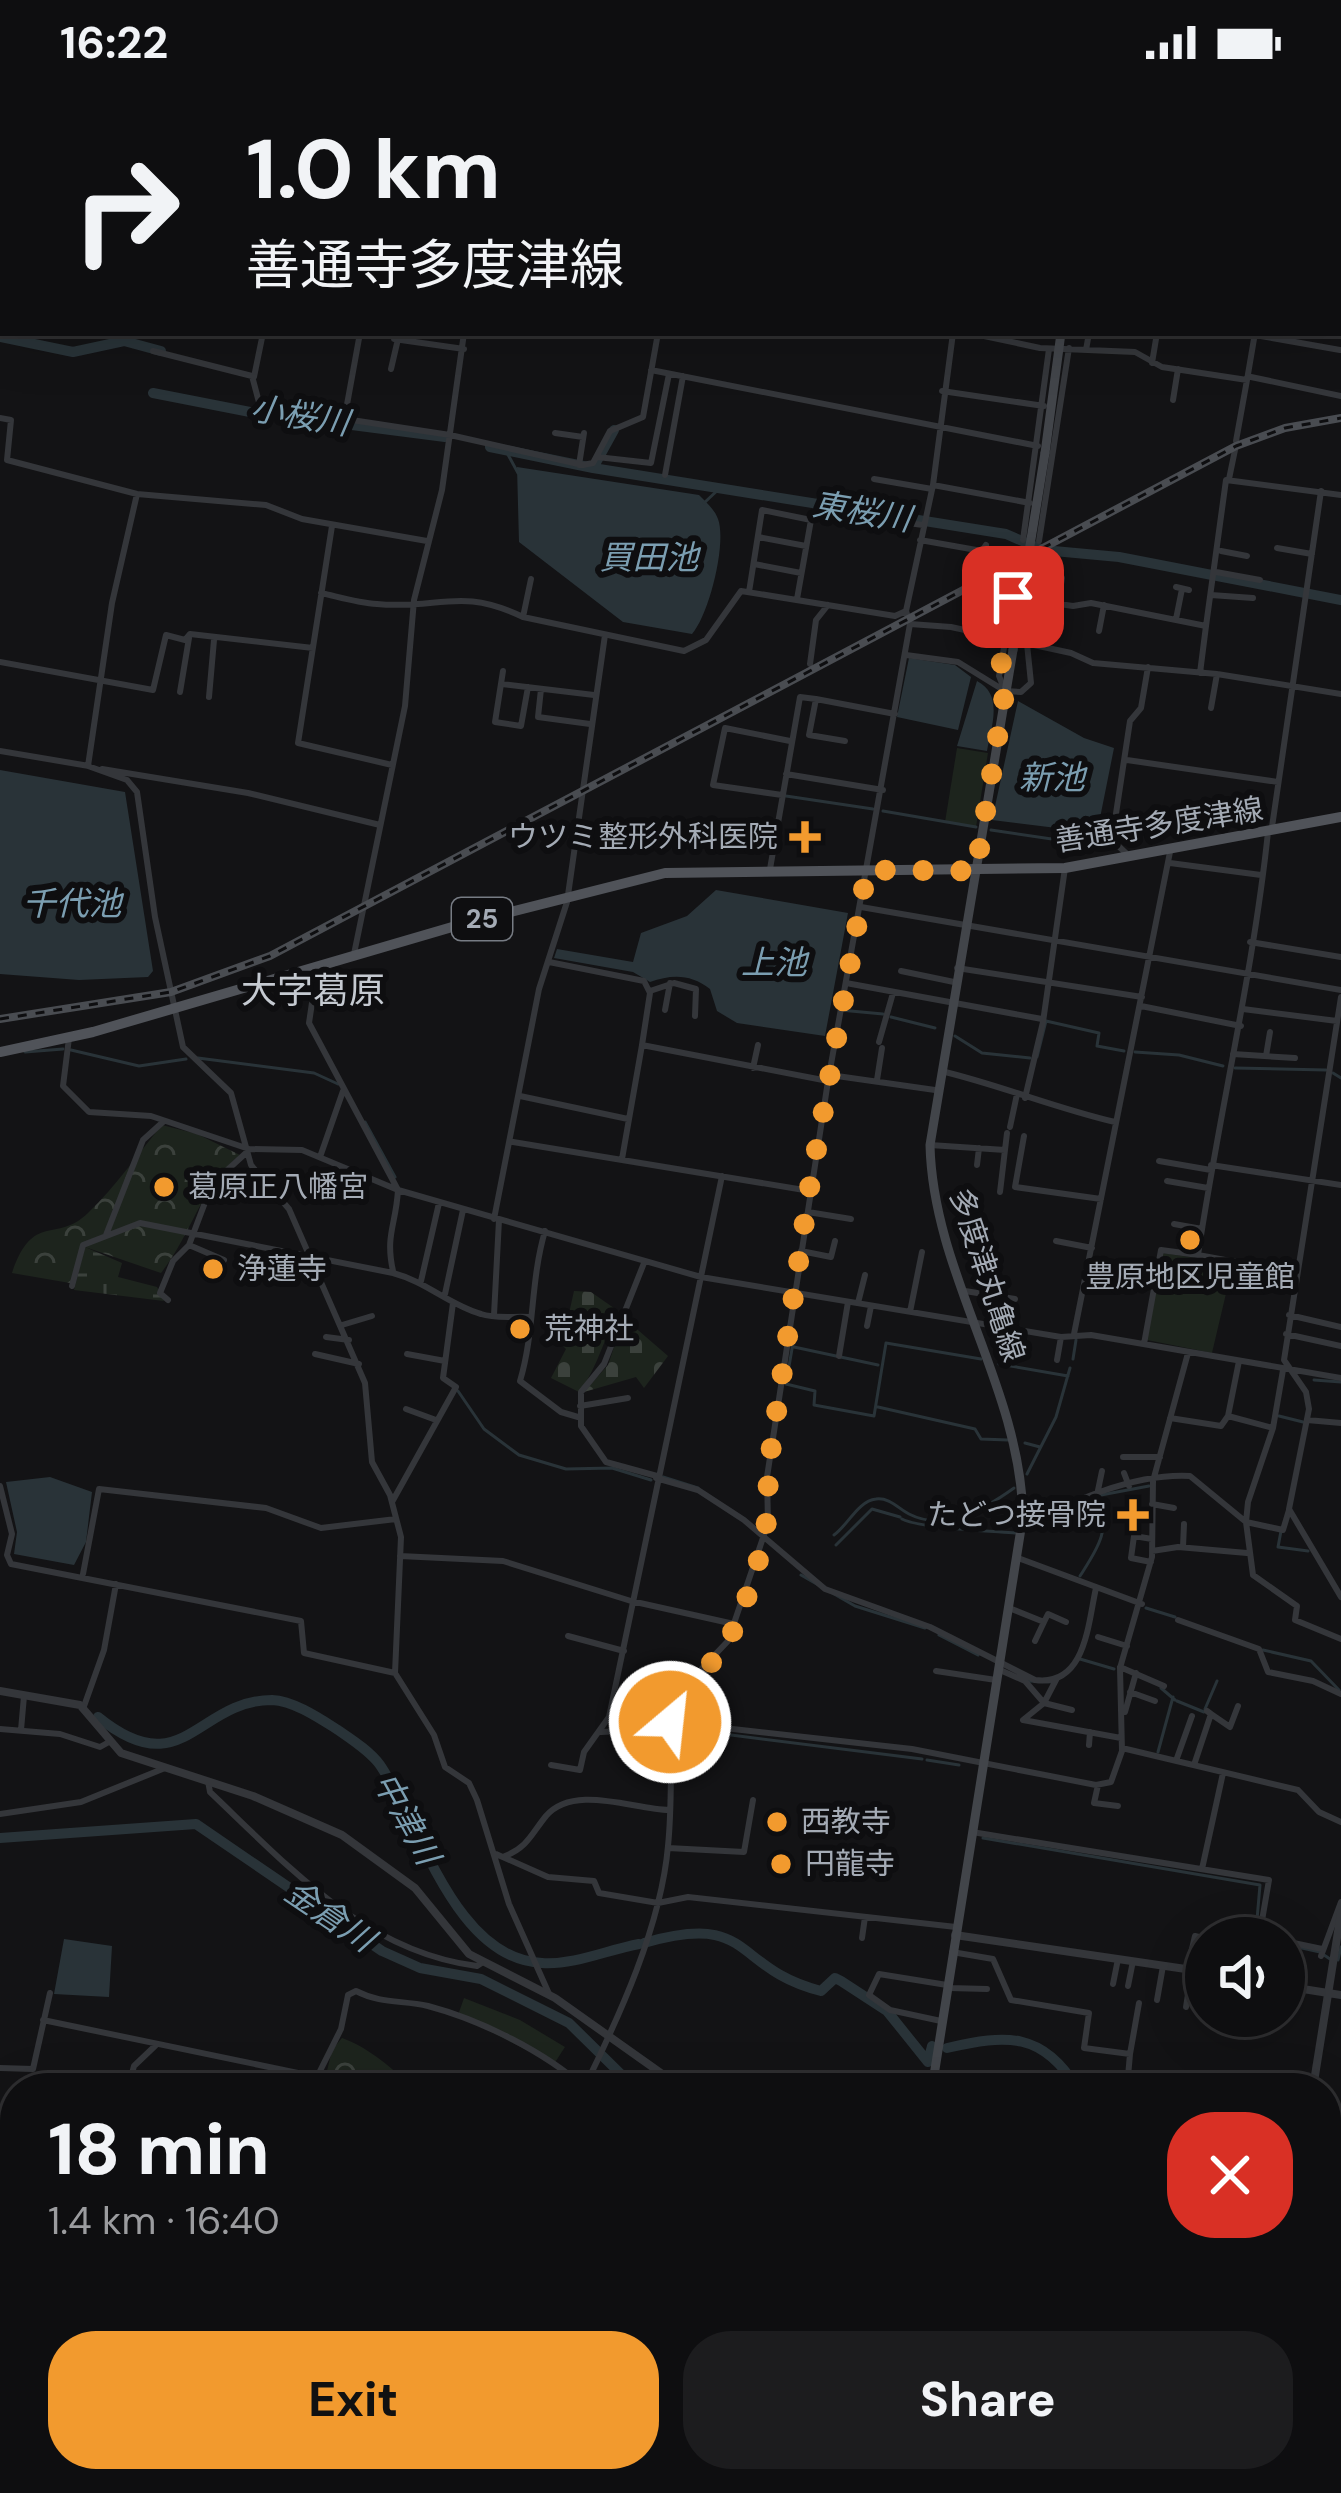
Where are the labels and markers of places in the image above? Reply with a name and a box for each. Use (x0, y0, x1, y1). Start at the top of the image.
pin (962, 546, 1064, 648)
place label: ウツミ整形外科医院 (508, 817, 778, 856)
marker: ウツミ整形外科医院 (789, 821, 821, 853)
place label: 葛原正八幡宮 (188, 1167, 368, 1206)
marker: 葛原正八幡宮 (151, 1174, 177, 1200)
marker: 豊原地区児童館 (1177, 1227, 1203, 1253)
place label: 浄蓮寺 (237, 1249, 327, 1288)
marker: 浄蓮寺 (200, 1256, 226, 1282)
place label: 豊原地区児童館 (1085, 1257, 1295, 1296)
place label: 荒神社 (544, 1309, 634, 1348)
marker: 荒神社 (507, 1316, 533, 1342)
place label: たどつ接骨院 (927, 1495, 1106, 1534)
marker: たどつ接骨院 (1117, 1499, 1149, 1531)
place label: 西教寺 (801, 1802, 891, 1841)
marker: 西教寺 (764, 1809, 790, 1835)
place label: 円龍寺 (805, 1844, 895, 1883)
marker: 円龍寺 (768, 1851, 794, 1877)

